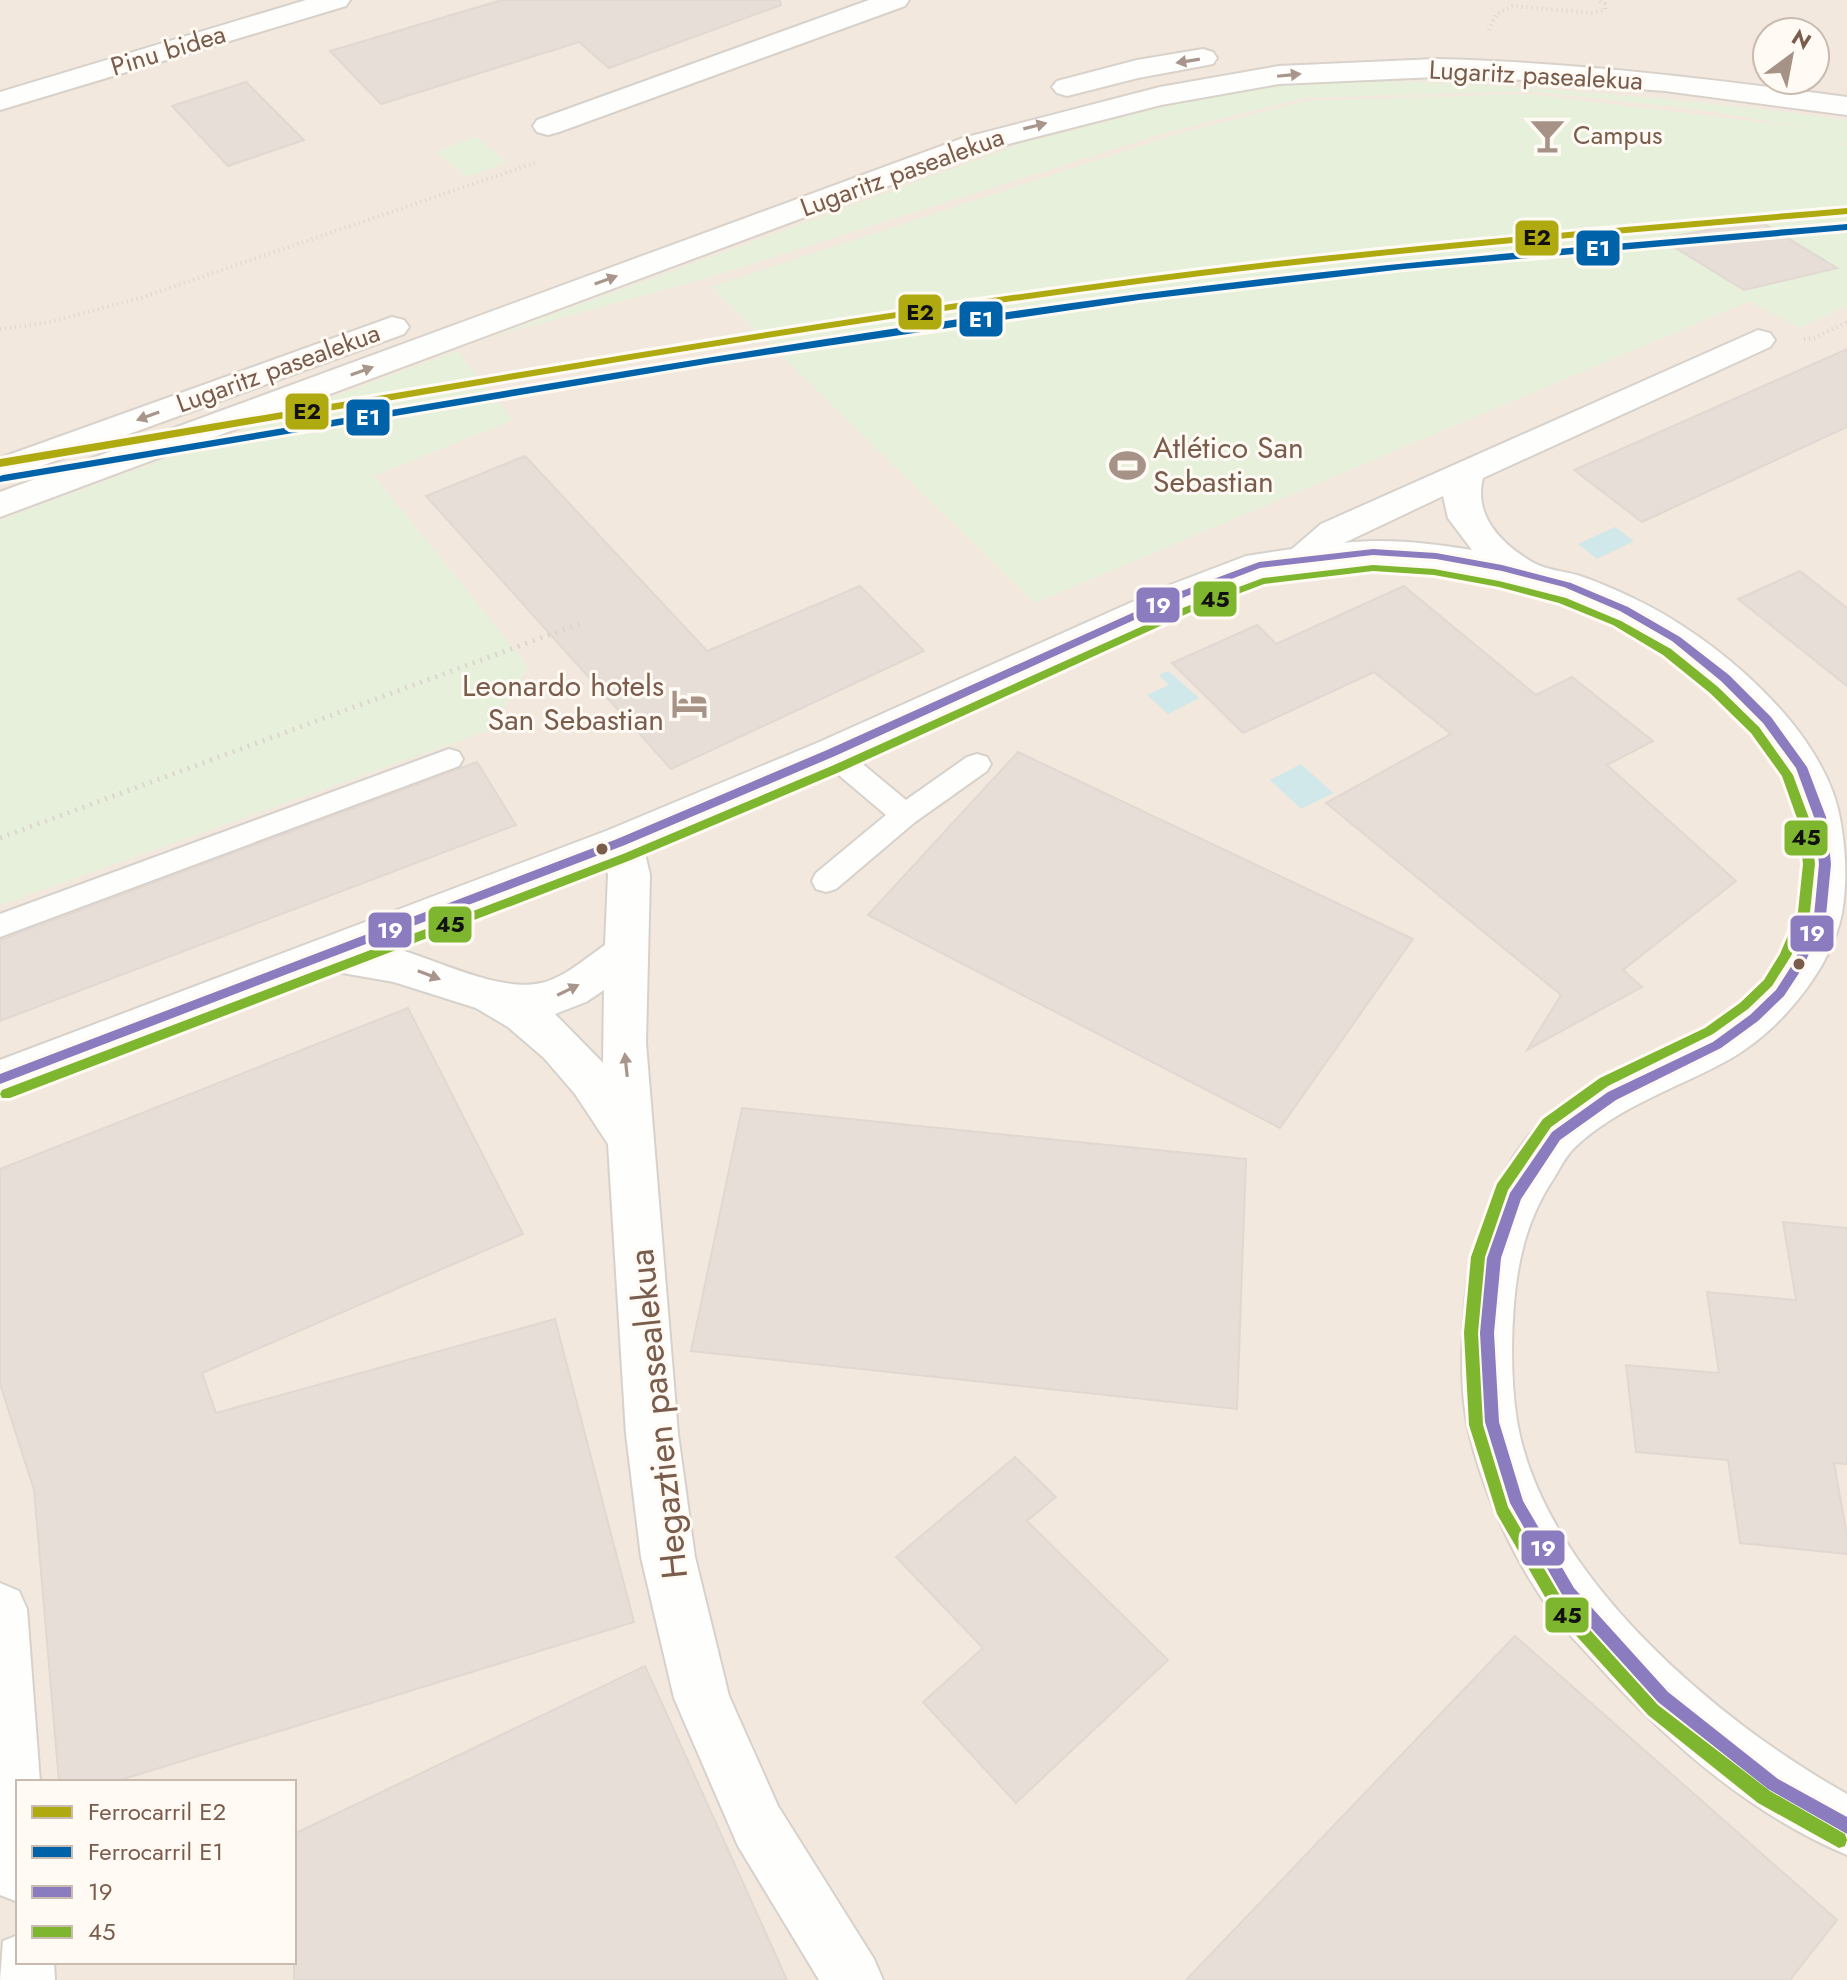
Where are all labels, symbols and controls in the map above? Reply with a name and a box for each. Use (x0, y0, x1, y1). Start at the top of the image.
street label: Pinu bidea (106, 15, 230, 85)
north arrow (1751, 16, 1831, 96)
text: N (1786, 21, 1817, 57)
street label: Lugaritz pasealekua (1428, 50, 1644, 100)
one-way arrow (1175, 55, 1200, 67)
one-way arrow (1277, 68, 1302, 81)
bar icon: Campus (1528, 116, 1566, 154)
place label: Campus (1573, 116, 1663, 154)
street label: Lugaritz pasealekua (795, 118, 1009, 226)
one-way arrow (1022, 120, 1047, 132)
line badge: E2 (1514, 219, 1560, 257)
text: E2 (1523, 221, 1551, 253)
line badge: E1 (1575, 229, 1621, 267)
text: E1 (1586, 232, 1610, 264)
one-way arrow (594, 273, 618, 286)
line badge: E2 (897, 293, 943, 331)
text: E2 (906, 296, 934, 328)
line badge: E1 (958, 300, 1004, 338)
text: E1 (969, 303, 993, 335)
street label: Lugaritz pasealekua (171, 314, 385, 422)
one-way arrow (350, 364, 374, 376)
line badge: E2 (284, 392, 330, 431)
text: E2 (293, 395, 321, 427)
line badge: E1 (345, 398, 391, 437)
text: E1 (356, 401, 380, 433)
one-way arrow (136, 410, 160, 423)
place label: Atlético San Sebastian (1153, 426, 1304, 503)
sports icon: Atlético San Sebastian (1108, 446, 1146, 484)
line badge: 45 (1192, 580, 1238, 618)
text: 45 (1200, 583, 1230, 615)
line badge: 19 (1135, 586, 1181, 624)
text: 19 (1145, 589, 1171, 621)
place label: Leonardo hotels San Sebastian (462, 664, 664, 741)
hotel icon: Leonardo hotels San Sebastian (671, 684, 709, 722)
line badge: 45 (1783, 819, 1829, 857)
text: 45 (1791, 821, 1821, 853)
unlabelled marker (594, 841, 610, 857)
line badge: 45 (427, 905, 473, 944)
text: 45 (435, 908, 465, 940)
line badge: 19 (367, 911, 413, 949)
text: 19 (377, 914, 403, 946)
line badge: 19 (1789, 914, 1835, 953)
text: 19 (1799, 917, 1825, 949)
unlabelled marker (1791, 956, 1807, 972)
one-way arrow (417, 969, 441, 982)
one-way arrow (556, 983, 579, 996)
one-way arrow (619, 1052, 632, 1077)
street label: Hegaztien pasealekua (614, 1246, 700, 1582)
line badge: 19 (1520, 1529, 1566, 1567)
text: 19 (1530, 1532, 1556, 1564)
line badge: 45 (1544, 1596, 1590, 1634)
text: 45 (1552, 1599, 1582, 1631)
legend (16, 1780, 296, 1964)
text: Ferrocarril E2 (88, 1794, 226, 1829)
text: Ferrocarril E1 (88, 1834, 223, 1869)
text: 19 (88, 1874, 113, 1909)
text: 45 (88, 1914, 116, 1949)

